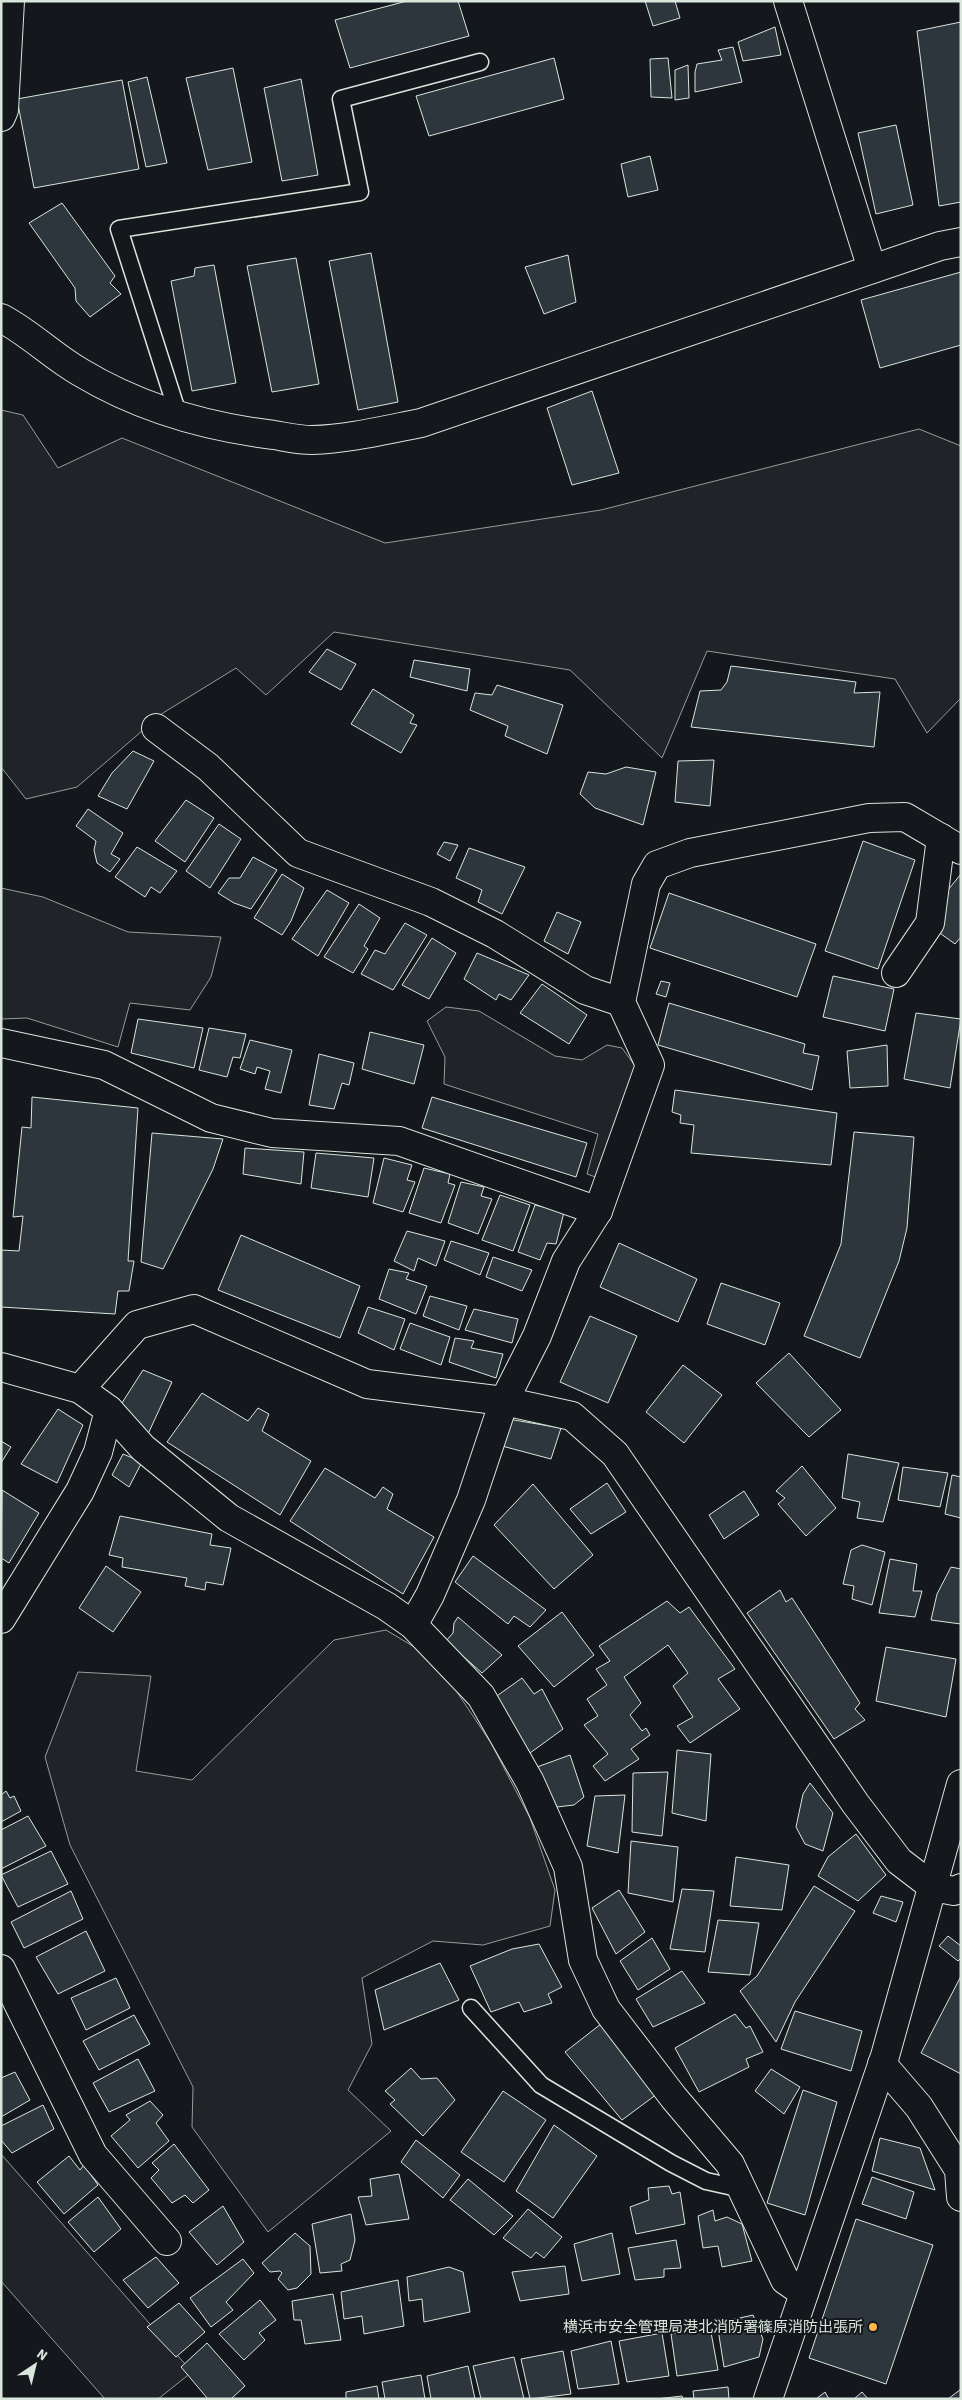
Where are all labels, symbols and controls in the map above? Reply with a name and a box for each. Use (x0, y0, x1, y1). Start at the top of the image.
place label: 横浜市安全管理局港北消防署篠原消防出張所 (563, 2317, 863, 2338)
marker: 横浜市安全管理局港北消防署篠原消防出張所 (867, 2321, 879, 2333)
north arrow (10, 2340, 60, 2390)
text: N (32, 2344, 51, 2366)

